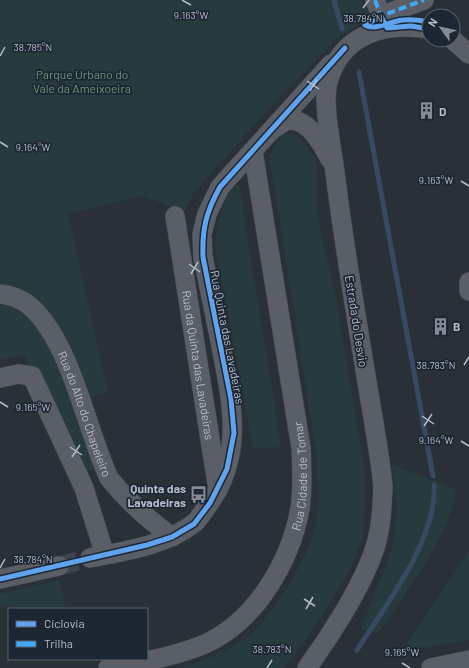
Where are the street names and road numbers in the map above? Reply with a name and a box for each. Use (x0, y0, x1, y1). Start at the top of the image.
street label: Rua Quinta das Lavadeiras (208, 269, 248, 405)
street label: Estrada do Desvio (343, 274, 371, 368)
street label: Rua da Quinta das Lavadeiras (180, 289, 217, 441)
street label: Rua do Alto do Chapeleiro (55, 349, 114, 479)
street label: Rua Cidade de Tomar (288, 420, 309, 532)

